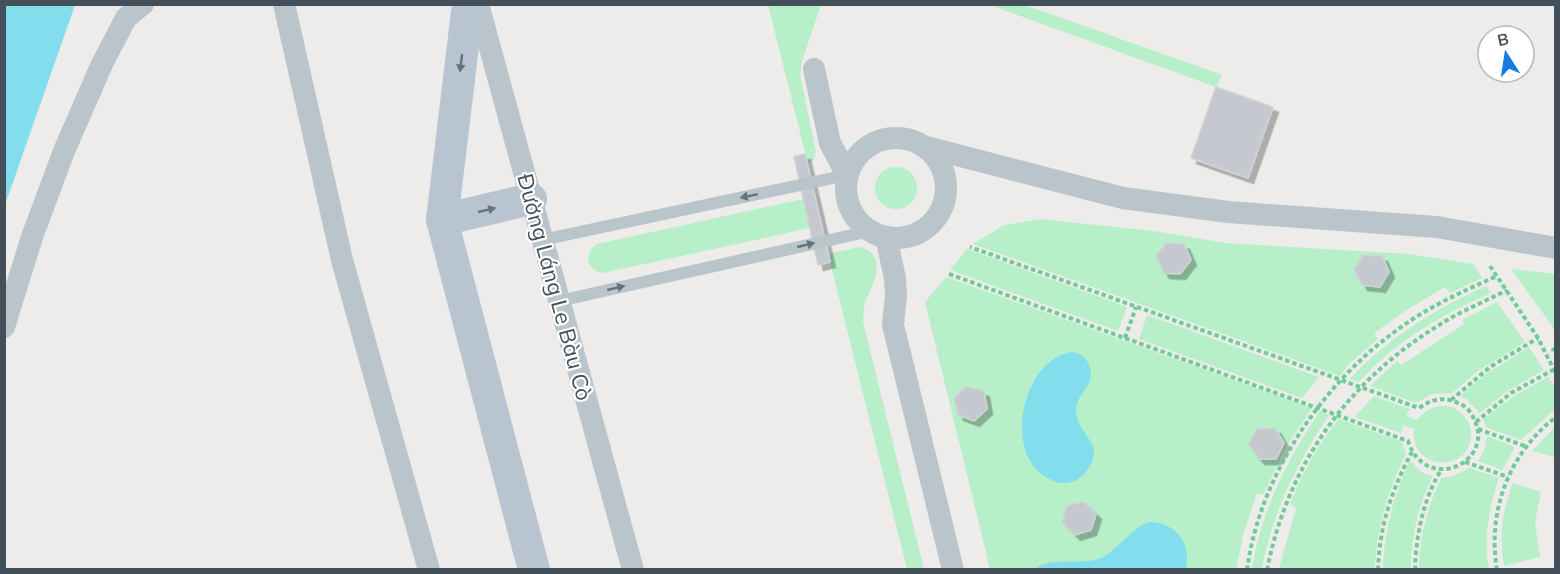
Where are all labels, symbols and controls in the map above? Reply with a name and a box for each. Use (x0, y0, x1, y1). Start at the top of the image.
north arrow (1476, 24, 1536, 84)
text: B (1495, 28, 1510, 50)
one-way arrow (456, 53, 466, 72)
street label: Đường Láng Le Bàu Cò (511, 170, 599, 404)
one-way arrow (739, 192, 758, 201)
one-way arrow (477, 204, 496, 214)
one-way arrow (797, 240, 815, 250)
one-way arrow (607, 283, 626, 292)

